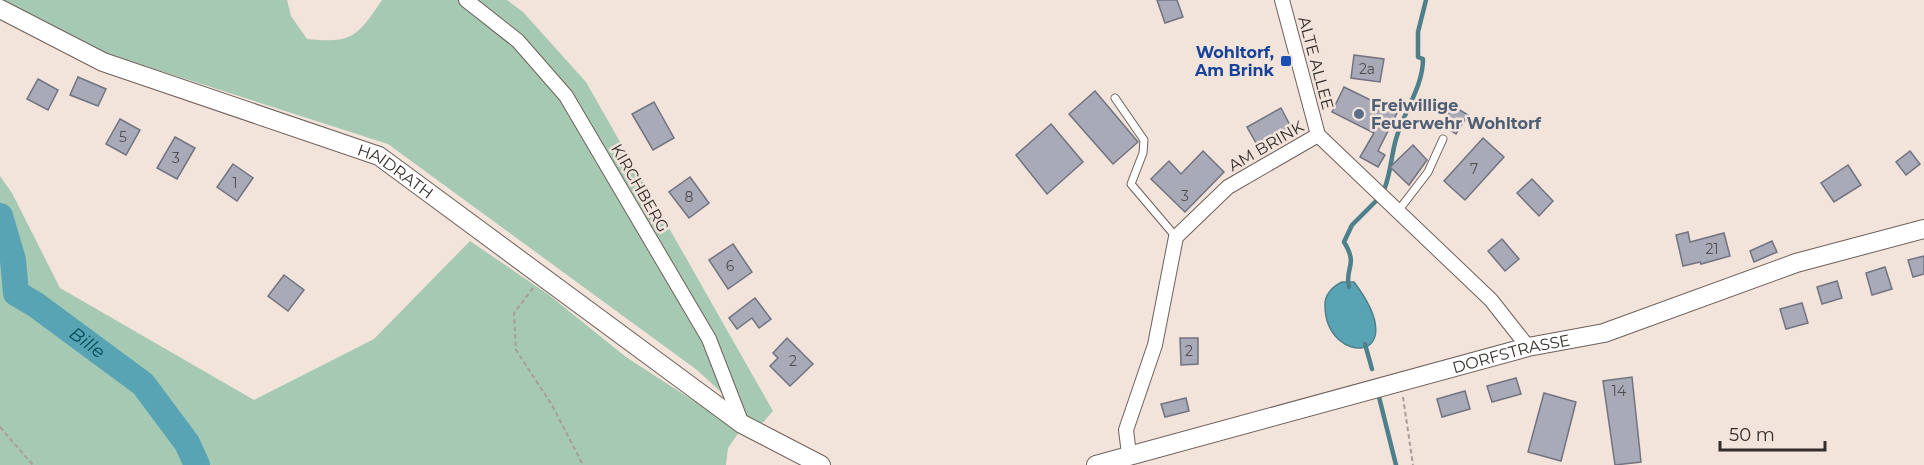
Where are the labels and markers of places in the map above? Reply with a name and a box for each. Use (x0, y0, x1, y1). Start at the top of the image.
place label: Wohltorf, Am Brink (1194, 43, 1275, 80)
marker: Wohltorf, Am Brink (1279, 54, 1293, 68)
place label: Freiwillige Feuerwehr Wohltorf (1371, 96, 1542, 133)
marker: Freiwillige Feuerwehr Wohltorf (1352, 107, 1366, 121)

